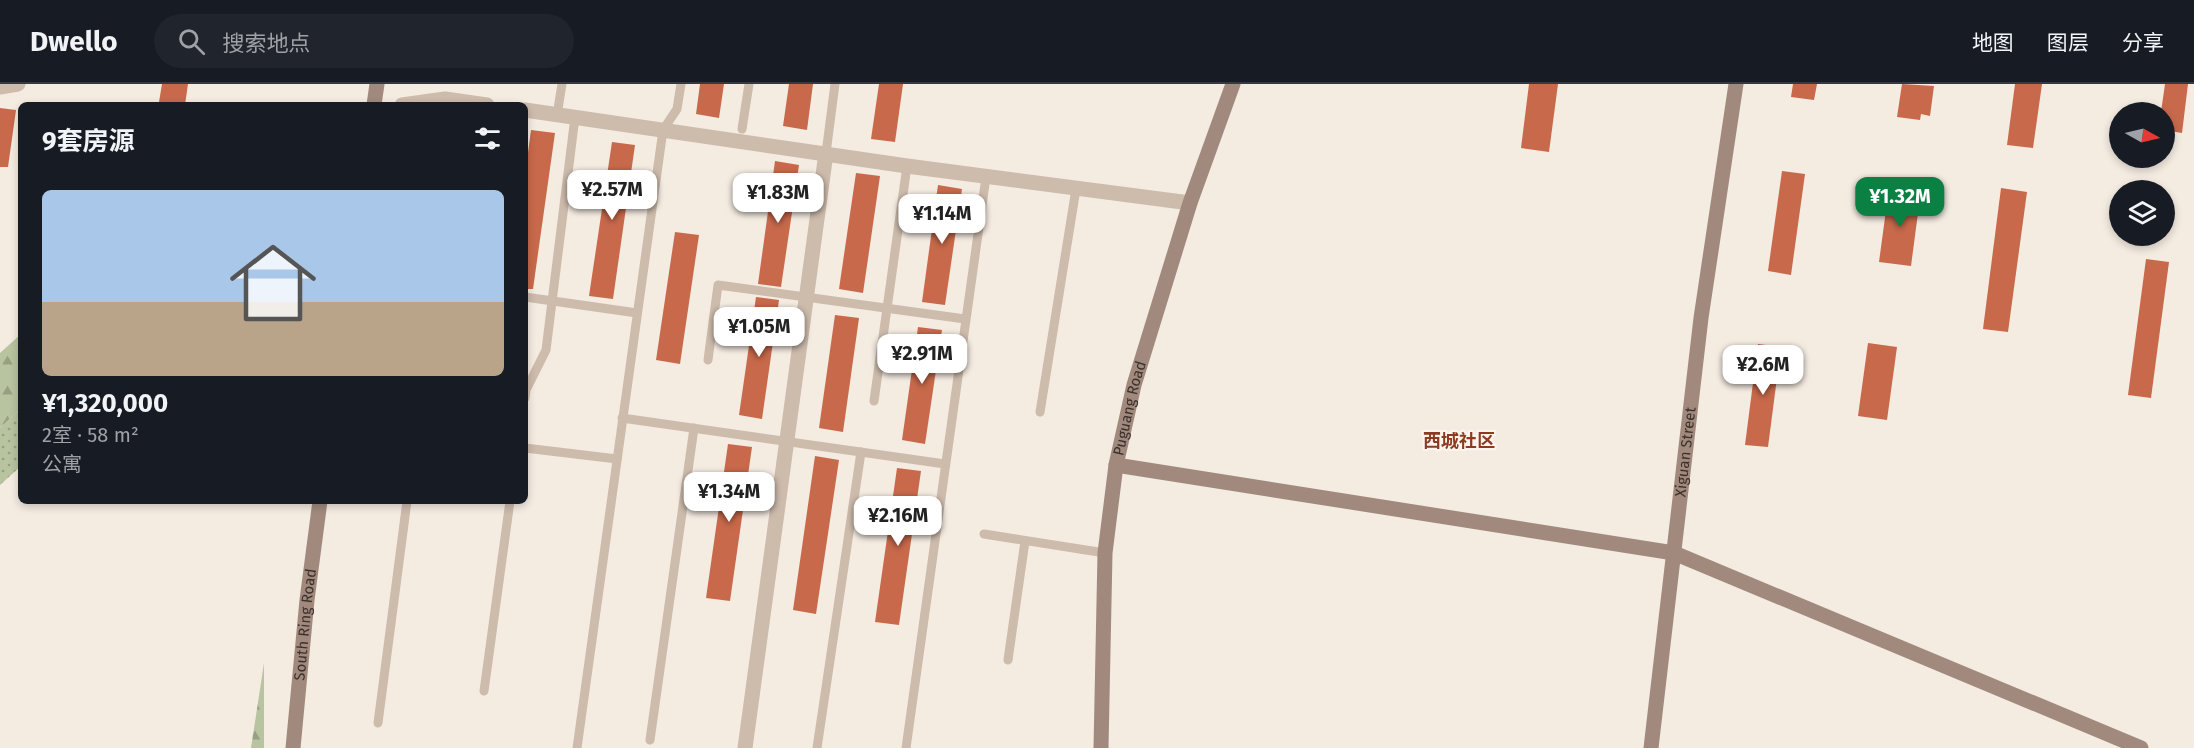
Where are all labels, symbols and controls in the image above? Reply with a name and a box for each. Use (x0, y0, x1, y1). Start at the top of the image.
search box (154, 14, 574, 68)
text: Dwello (30, 25, 118, 58)
icon: search (175, 25, 208, 58)
text: 搜索地点 (223, 30, 311, 57)
text: 地图 (1972, 30, 2014, 56)
text: 图层 (2047, 30, 2089, 56)
text: 分享 (2122, 30, 2164, 56)
north arrow (2109, 102, 2175, 168)
map controls (2109, 102, 2175, 246)
icon: filters (471, 122, 504, 155)
text: 9套房源 (42, 126, 135, 157)
pin: ¥2.57M (563, 170, 661, 221)
pin: ¥1.83M (729, 173, 827, 224)
text: ¥2.57M (581, 177, 643, 201)
pin: ¥1.32M (1851, 177, 1949, 228)
text: ¥1.83M (747, 180, 809, 204)
button: layers (2109, 180, 2175, 246)
text: ¥1.32M (1869, 184, 1931, 208)
pin: ¥1.14M (893, 194, 991, 245)
text: ¥1.14M (912, 201, 972, 225)
icon: home (219, 229, 327, 337)
pin: ¥1.05M (710, 307, 808, 358)
text: ¥1.05M (728, 314, 790, 338)
pin: ¥2.91M (873, 334, 971, 385)
text: ¥2.91M (891, 341, 953, 365)
pin: ¥2.6M (1721, 345, 1805, 396)
text: ¥2.6M (1737, 352, 1790, 376)
street label: Puguang Road (1109, 359, 1150, 457)
text: ¥1,320,000 (42, 388, 168, 419)
street label: Xiguan Street (1671, 405, 1700, 498)
text: 2室 · 58 m² (42, 423, 139, 447)
district label: 西城社区 (1423, 430, 1495, 452)
text: 公寓 (42, 452, 82, 476)
pin: ¥1.34M (680, 472, 778, 523)
text: ¥1.34M (698, 479, 760, 503)
pin: ¥2.16M (849, 496, 947, 547)
text: ¥2.16M (868, 503, 928, 527)
street label: South Ring Road (290, 568, 320, 681)

